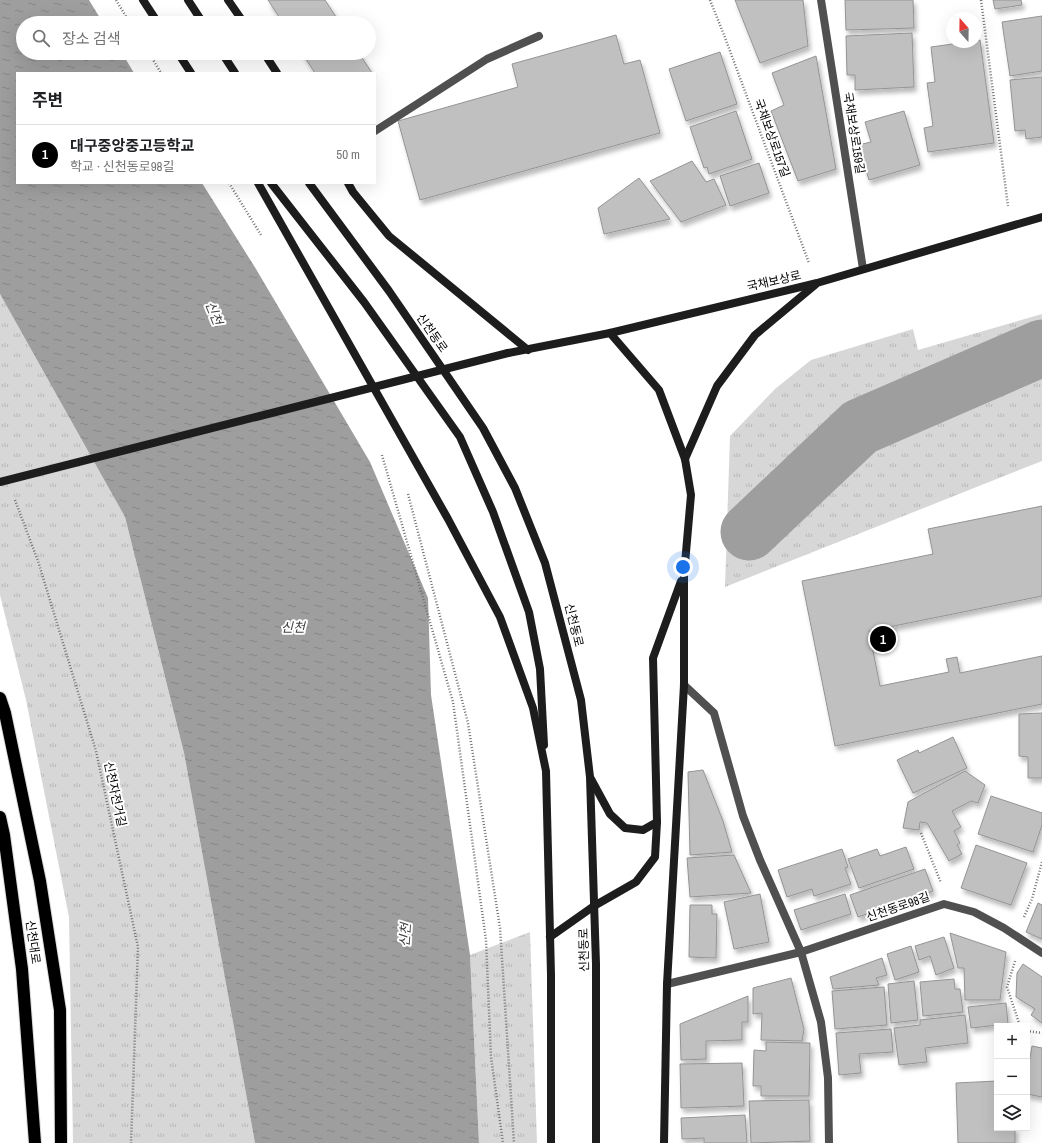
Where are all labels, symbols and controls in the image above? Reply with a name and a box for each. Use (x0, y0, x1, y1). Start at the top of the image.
north arrow (946, 12, 982, 48)
search box (16, 16, 376, 60)
icon: search (30, 27, 52, 49)
text: 장소 검색 (62, 28, 121, 49)
text: 주변 (32, 88, 63, 111)
street label: 국채보상로159길 (840, 91, 868, 175)
street label: 국채보상로157길 (750, 96, 794, 180)
text: 대구중앙중고등학교 (70, 135, 194, 156)
text: 1 (42, 146, 48, 163)
text: 50 m (336, 146, 360, 163)
text: 학교 · 신천동로98길 (70, 158, 174, 175)
street label: 국채보상로 (745, 267, 803, 295)
water label: 신천 (202, 299, 227, 328)
street label: 신천동로 (413, 310, 451, 356)
your location (673, 557, 693, 577)
street label: 신천동로 (561, 602, 587, 648)
water label: 신천 (281, 619, 306, 636)
pin: 1 (870, 624, 896, 654)
street label: 신천자전거길 (100, 760, 130, 828)
street label: 신천동로98길 (864, 889, 932, 925)
street label: 신천대로 (22, 919, 44, 965)
water label: 신천 (396, 921, 414, 948)
street label: 신천동로 (576, 928, 592, 972)
map controls (994, 1023, 1030, 1131)
button: + (994, 1023, 1030, 1059)
button: − (994, 1059, 1030, 1095)
button: layers (994, 1095, 1030, 1131)

